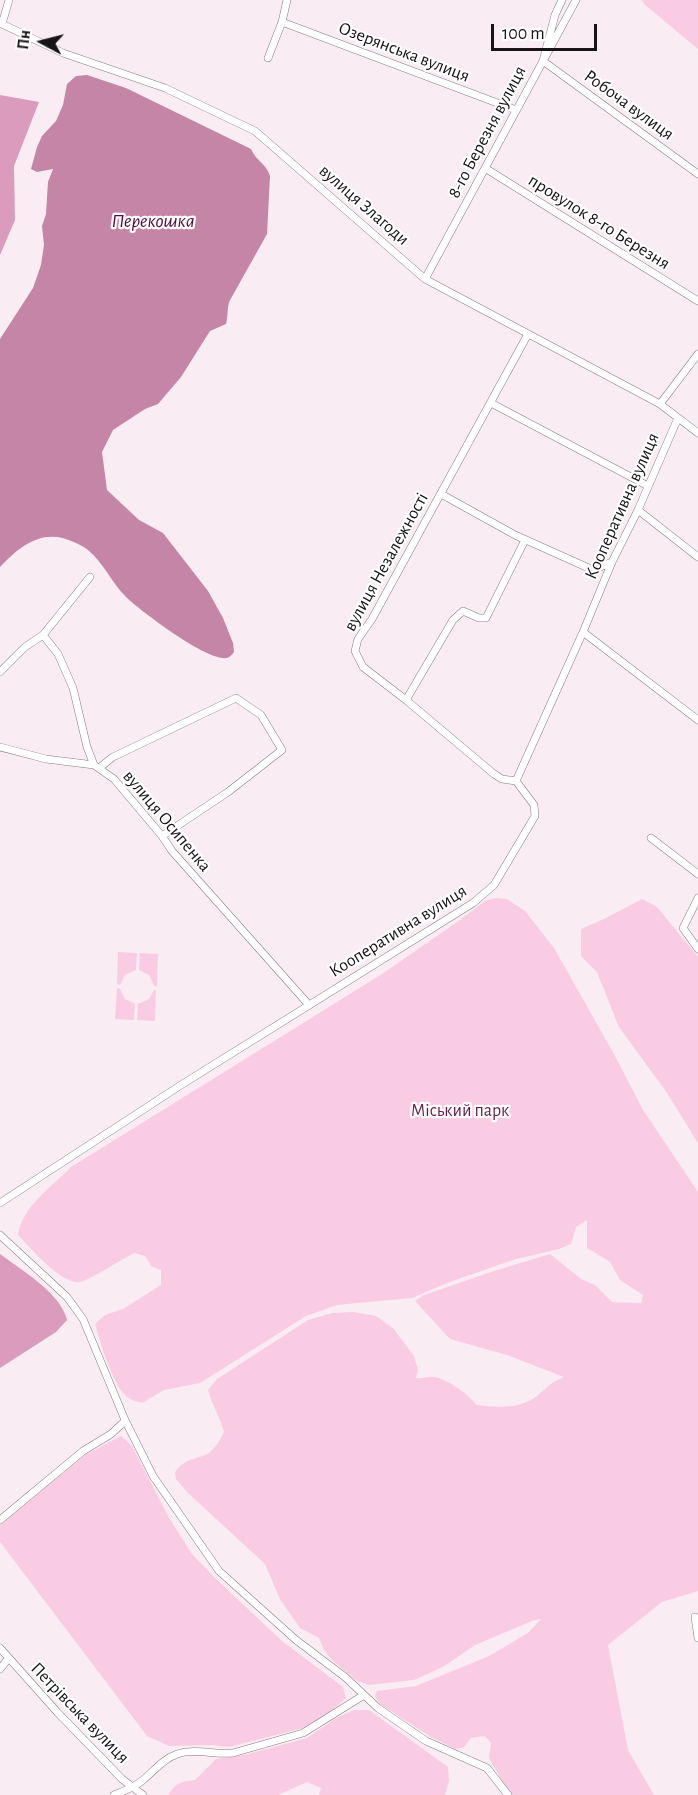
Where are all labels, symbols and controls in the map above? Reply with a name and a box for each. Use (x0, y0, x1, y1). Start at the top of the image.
north arrow (12, 12, 72, 72)
scale bar (494, 12, 600, 50)
street label: Озерянська вулиця (335, 17, 473, 87)
text: 100 m (502, 25, 545, 43)
text: Пн (15, 29, 33, 50)
street label: 8-го Березня вулиця (443, 62, 531, 202)
street label: Робоча вулиця (580, 65, 678, 145)
street label: вулиця Злагоди (314, 160, 414, 250)
street label: провулок 8-го Березня (524, 170, 674, 274)
water label: Перекошка (112, 209, 194, 233)
street label: Кооперативна вулиця (580, 429, 664, 583)
street label: вулиця Незалежності (339, 489, 433, 635)
street label: вулиця Осипенка (118, 766, 216, 876)
street label: Кооперативна вулиця (325, 880, 471, 982)
park label: Міський парк (411, 1100, 509, 1122)
street label: Петрівська вулиця (26, 1658, 134, 1768)

